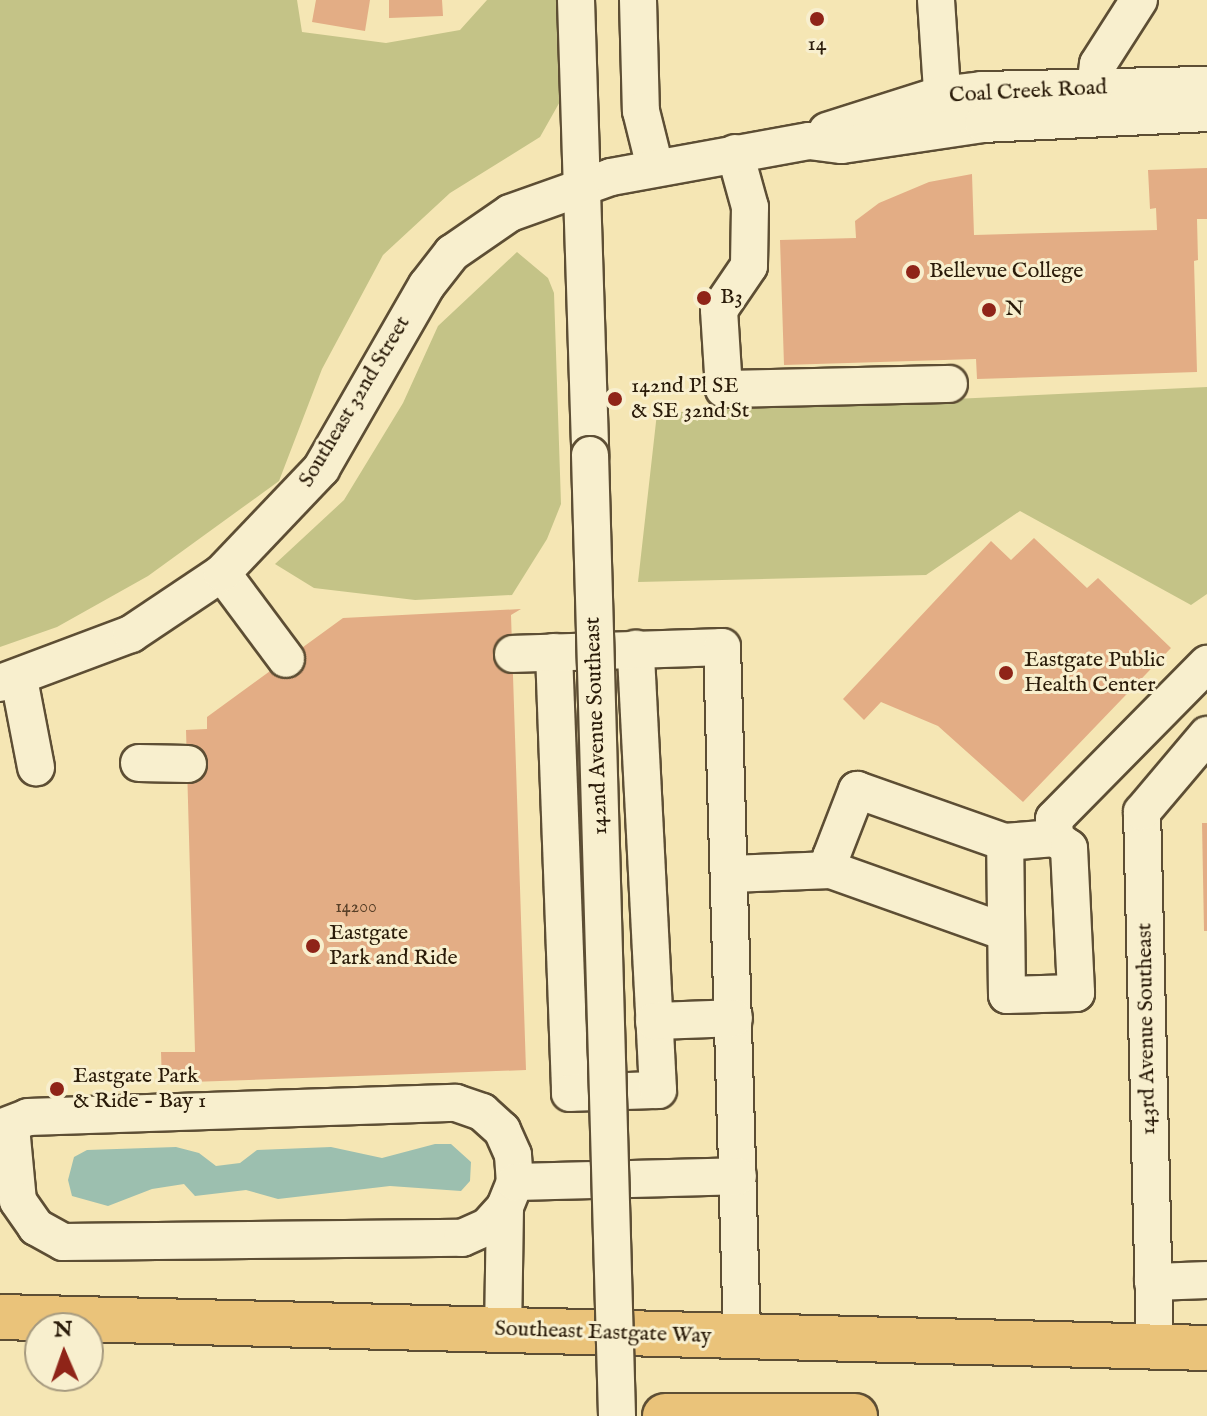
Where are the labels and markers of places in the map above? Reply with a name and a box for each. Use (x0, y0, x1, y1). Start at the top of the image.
marker: 14 (808, 10, 826, 28)
place label: 14 (808, 32, 826, 58)
place label: Bellevue College (929, 259, 1083, 285)
marker: Bellevue College (904, 263, 922, 281)
place label: B3 (720, 285, 743, 311)
marker: B3 (695, 289, 713, 307)
place label: N (1005, 297, 1024, 323)
marker: N (980, 301, 998, 319)
place label: 142nd Pl SE & SE 32nd St (631, 373, 749, 424)
marker: 142nd Pl SE & SE 32nd St (606, 390, 624, 408)
place label: Eastgate Public Health Center (1024, 647, 1165, 698)
marker: Eastgate Public Health Center (995, 662, 1017, 684)
place label: Eastgate Park and Ride (329, 920, 458, 972)
marker: Eastgate Park and Ride (304, 937, 322, 955)
place label: Eastgate Park & Ride - Bay 1 (73, 1063, 206, 1114)
marker: Eastgate Park & Ride - Bay 1 (48, 1080, 66, 1098)

